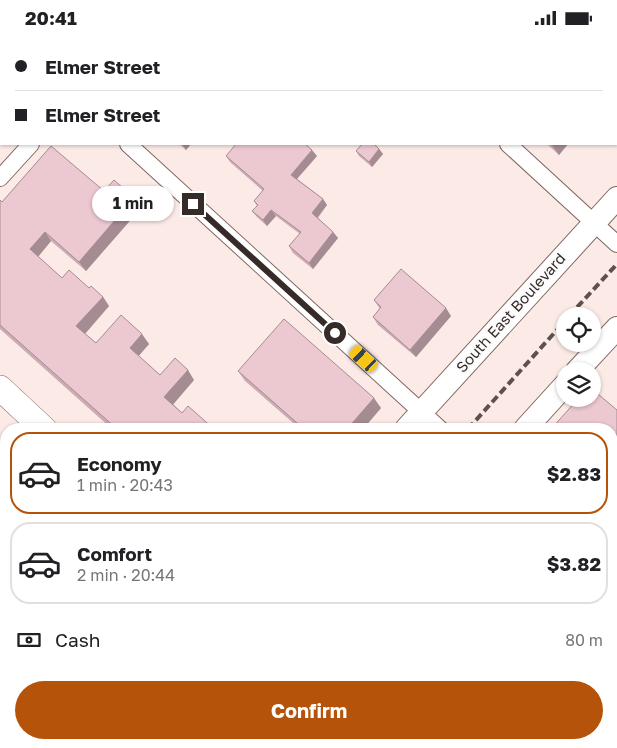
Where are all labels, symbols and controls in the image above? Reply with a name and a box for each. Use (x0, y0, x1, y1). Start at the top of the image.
text: 20:41 (25, 6, 77, 29)
text: Elmer Street (45, 55, 160, 78)
text: Elmer Street (45, 103, 160, 126)
callout: 1 min (93, 187, 176, 221)
text: 1 min (113, 193, 153, 213)
route end (182, 193, 204, 215)
street label: South East Boulevard (452, 249, 569, 376)
map controls (556, 307, 601, 407)
button: locate (556, 307, 601, 352)
route start (324, 322, 346, 344)
car (347, 343, 380, 375)
button: layers (556, 362, 601, 407)
icon: car (17, 451, 62, 496)
text: Economy (77, 452, 162, 475)
text: $2.83 (547, 462, 601, 485)
text: 1 min · 20:43 (77, 475, 173, 495)
icon: car (17, 541, 62, 586)
text: Comfort (77, 542, 152, 565)
text: $3.82 (547, 552, 601, 575)
text: 2 min · 20:44 (77, 565, 175, 585)
icon: cash (15, 626, 43, 654)
text: Cash (55, 628, 100, 651)
text: 80 m (565, 630, 603, 650)
button: Confirm (15, 681, 603, 739)

